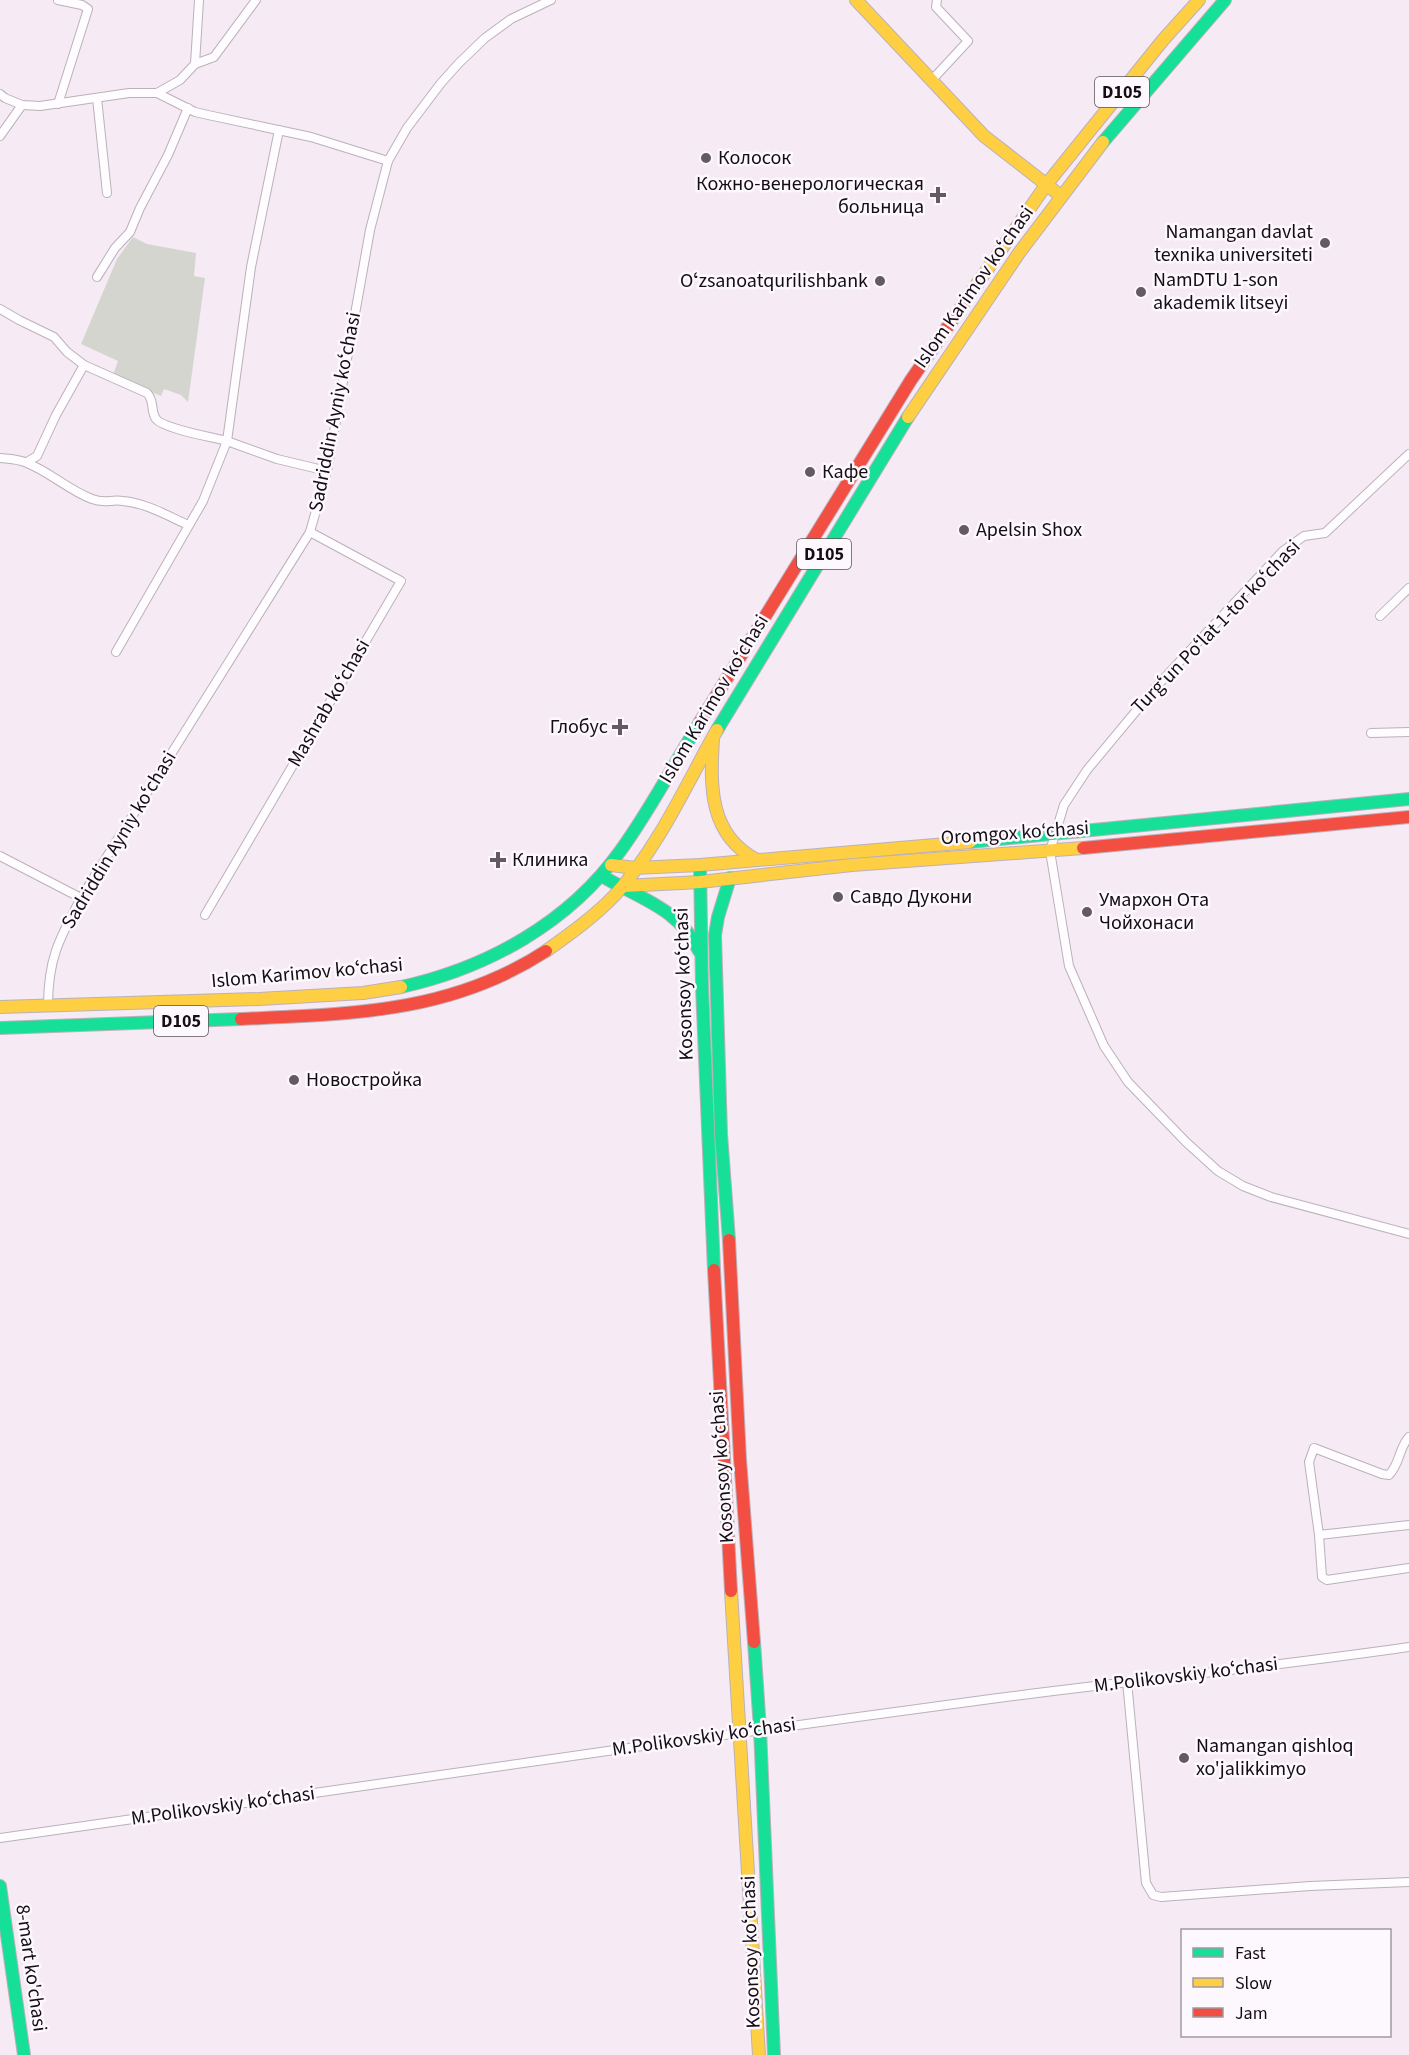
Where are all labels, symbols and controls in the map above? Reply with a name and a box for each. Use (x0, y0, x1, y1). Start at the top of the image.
road number: D105 (1095, 77, 1149, 107)
place label: Колосок (718, 144, 791, 172)
marker: Колосок (699, 151, 713, 165)
place label: Кожно-венерологическая больница (696, 170, 924, 221)
marker: Кожно-венерологическая больница (929, 186, 947, 204)
street label: Islom Karimov koʻchasi (907, 200, 1041, 374)
place label: Namangan davlat texnika universiteti (1154, 218, 1313, 269)
marker: Namangan davlat texnika universiteti (1318, 236, 1332, 250)
place label: NamDTU 1-son akademik litseyi (1153, 266, 1289, 317)
place label: Oʻzsanoatqurilishbank (680, 267, 868, 295)
marker: Oʻzsanoatqurilishbank (873, 274, 887, 288)
marker: NamDTU 1-son akademik litseyi (1134, 285, 1148, 299)
street label: Sadriddin Ayniy koʻchasi (302, 310, 368, 514)
place label: Кафе (822, 458, 868, 486)
marker: Кафе (803, 465, 817, 479)
place label: Apelsin Shox (976, 516, 1082, 544)
marker: Apelsin Shox (957, 523, 971, 537)
street label: Turgʻun Poʻlat 1-tor koʻchasi (1125, 534, 1307, 720)
road number: D105 (797, 539, 851, 569)
street label: Islom Karimov koʻchasi (652, 609, 776, 789)
street label: Mashrab koʻchasi (281, 634, 377, 772)
place label: Глобус (550, 713, 608, 741)
marker: Глобус (613, 720, 627, 734)
street label: Sadriddin Ayniy koʻchasi (55, 746, 183, 934)
street label: Oromgox ko‘chasi (940, 814, 1090, 852)
place label: Клиника (512, 846, 588, 874)
marker: Клиника (489, 851, 507, 869)
place label: Савдо Дукони (850, 883, 972, 911)
place label: Умархон Ота Чойхонаси (1099, 886, 1209, 937)
marker: Савдо Дукони (831, 890, 845, 904)
marker: Умархон Ота Чойхонаси (1080, 905, 1094, 919)
street label: Kosonsoy koʻchasi (667, 907, 701, 1061)
street label: Islom Karimov koʻchasi (210, 951, 404, 995)
road number: D105 (154, 1006, 208, 1036)
place label: Новостройка (306, 1066, 422, 1094)
marker: Новостройка (287, 1073, 301, 1087)
street label: Kosonsoy koʻchasi (703, 1390, 741, 1544)
street label: M.Polikovskiy koʻchasi (1092, 1650, 1280, 1700)
street label: M.Polikovskiy koʻchasi (610, 1710, 798, 1764)
place label: Namangan qishloq xo'jalikkimyo (1196, 1732, 1354, 1783)
marker: Namangan qishloq xo'jalikkimyo (1177, 1751, 1191, 1765)
street label: M.Polikovskiy koʻchasi (129, 1779, 317, 1833)
street label: Kosonsoy koʻchasi (734, 1875, 768, 2029)
street label: 8-mart ko'chasi (8, 1903, 54, 2033)
legend (1181, 1929, 1391, 2037)
text: Fast (1235, 1941, 1266, 1966)
text: Slow (1235, 1971, 1272, 1996)
text: Jam (1235, 2001, 1268, 2026)

